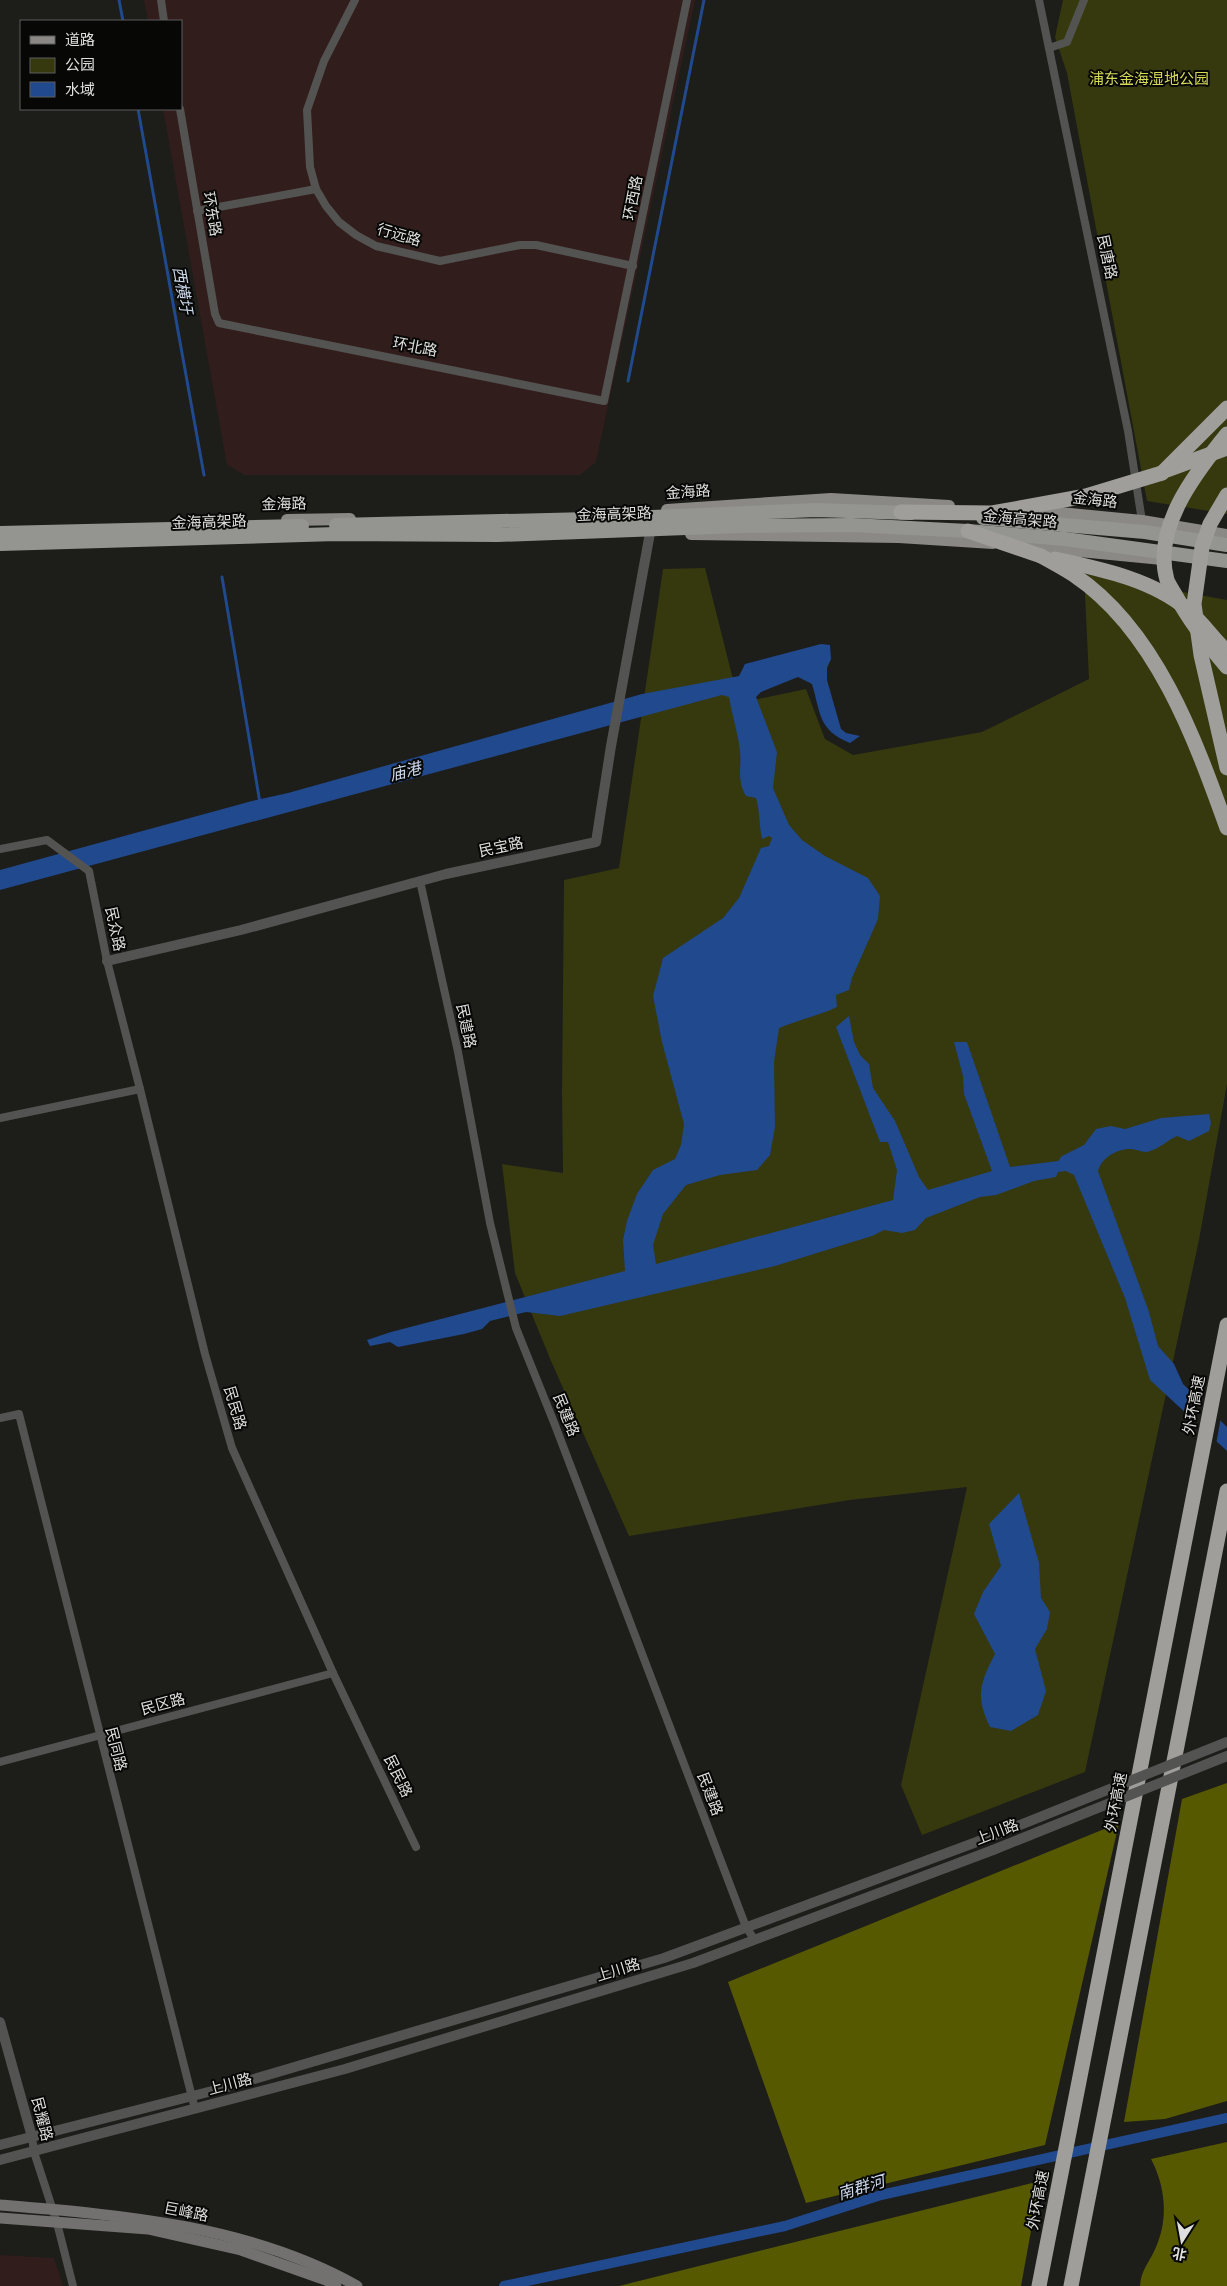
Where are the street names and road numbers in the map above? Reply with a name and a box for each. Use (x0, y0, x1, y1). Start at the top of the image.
street label: 环西路 (619, 174, 646, 222)
street label: 环东路 (199, 190, 226, 238)
street label: 行远路 (375, 219, 423, 250)
street label: 民唐路 (1094, 233, 1121, 281)
street label: 环北路 (391, 333, 439, 360)
street label: 金海路 (665, 480, 711, 503)
street label: 金海路 (1072, 488, 1118, 511)
street label: 金海路 (261, 494, 307, 513)
street label: 金海高架路 (576, 503, 652, 524)
street label: 金海高架路 (982, 506, 1058, 531)
street label: 金海高架路 (171, 511, 247, 532)
street label: 民宝路 (477, 833, 525, 860)
street label: 民众路 (102, 905, 129, 953)
street label: 民建路 (453, 1002, 480, 1050)
street label: 外环高速 (1178, 1374, 1209, 1436)
street label: 民民路 (220, 1384, 251, 1432)
street label: 民建路 (549, 1390, 584, 1439)
street label: 民区路 (139, 1689, 187, 1719)
street label: 民同路 (102, 1725, 131, 1773)
street label: 民民路 (380, 1751, 417, 1800)
street label: 民建路 (694, 1769, 727, 1818)
street label: 外环高速 (1100, 1771, 1131, 1833)
street label: 上川路 (972, 1815, 1021, 1848)
street label: 上川路 (594, 1954, 642, 1985)
street label: 上川路 (206, 2069, 254, 2099)
street label: 民耀路 (28, 2095, 57, 2143)
street label: 外环高速 (1022, 2169, 1053, 2231)
street label: 巨峰路 (162, 2198, 210, 2225)

